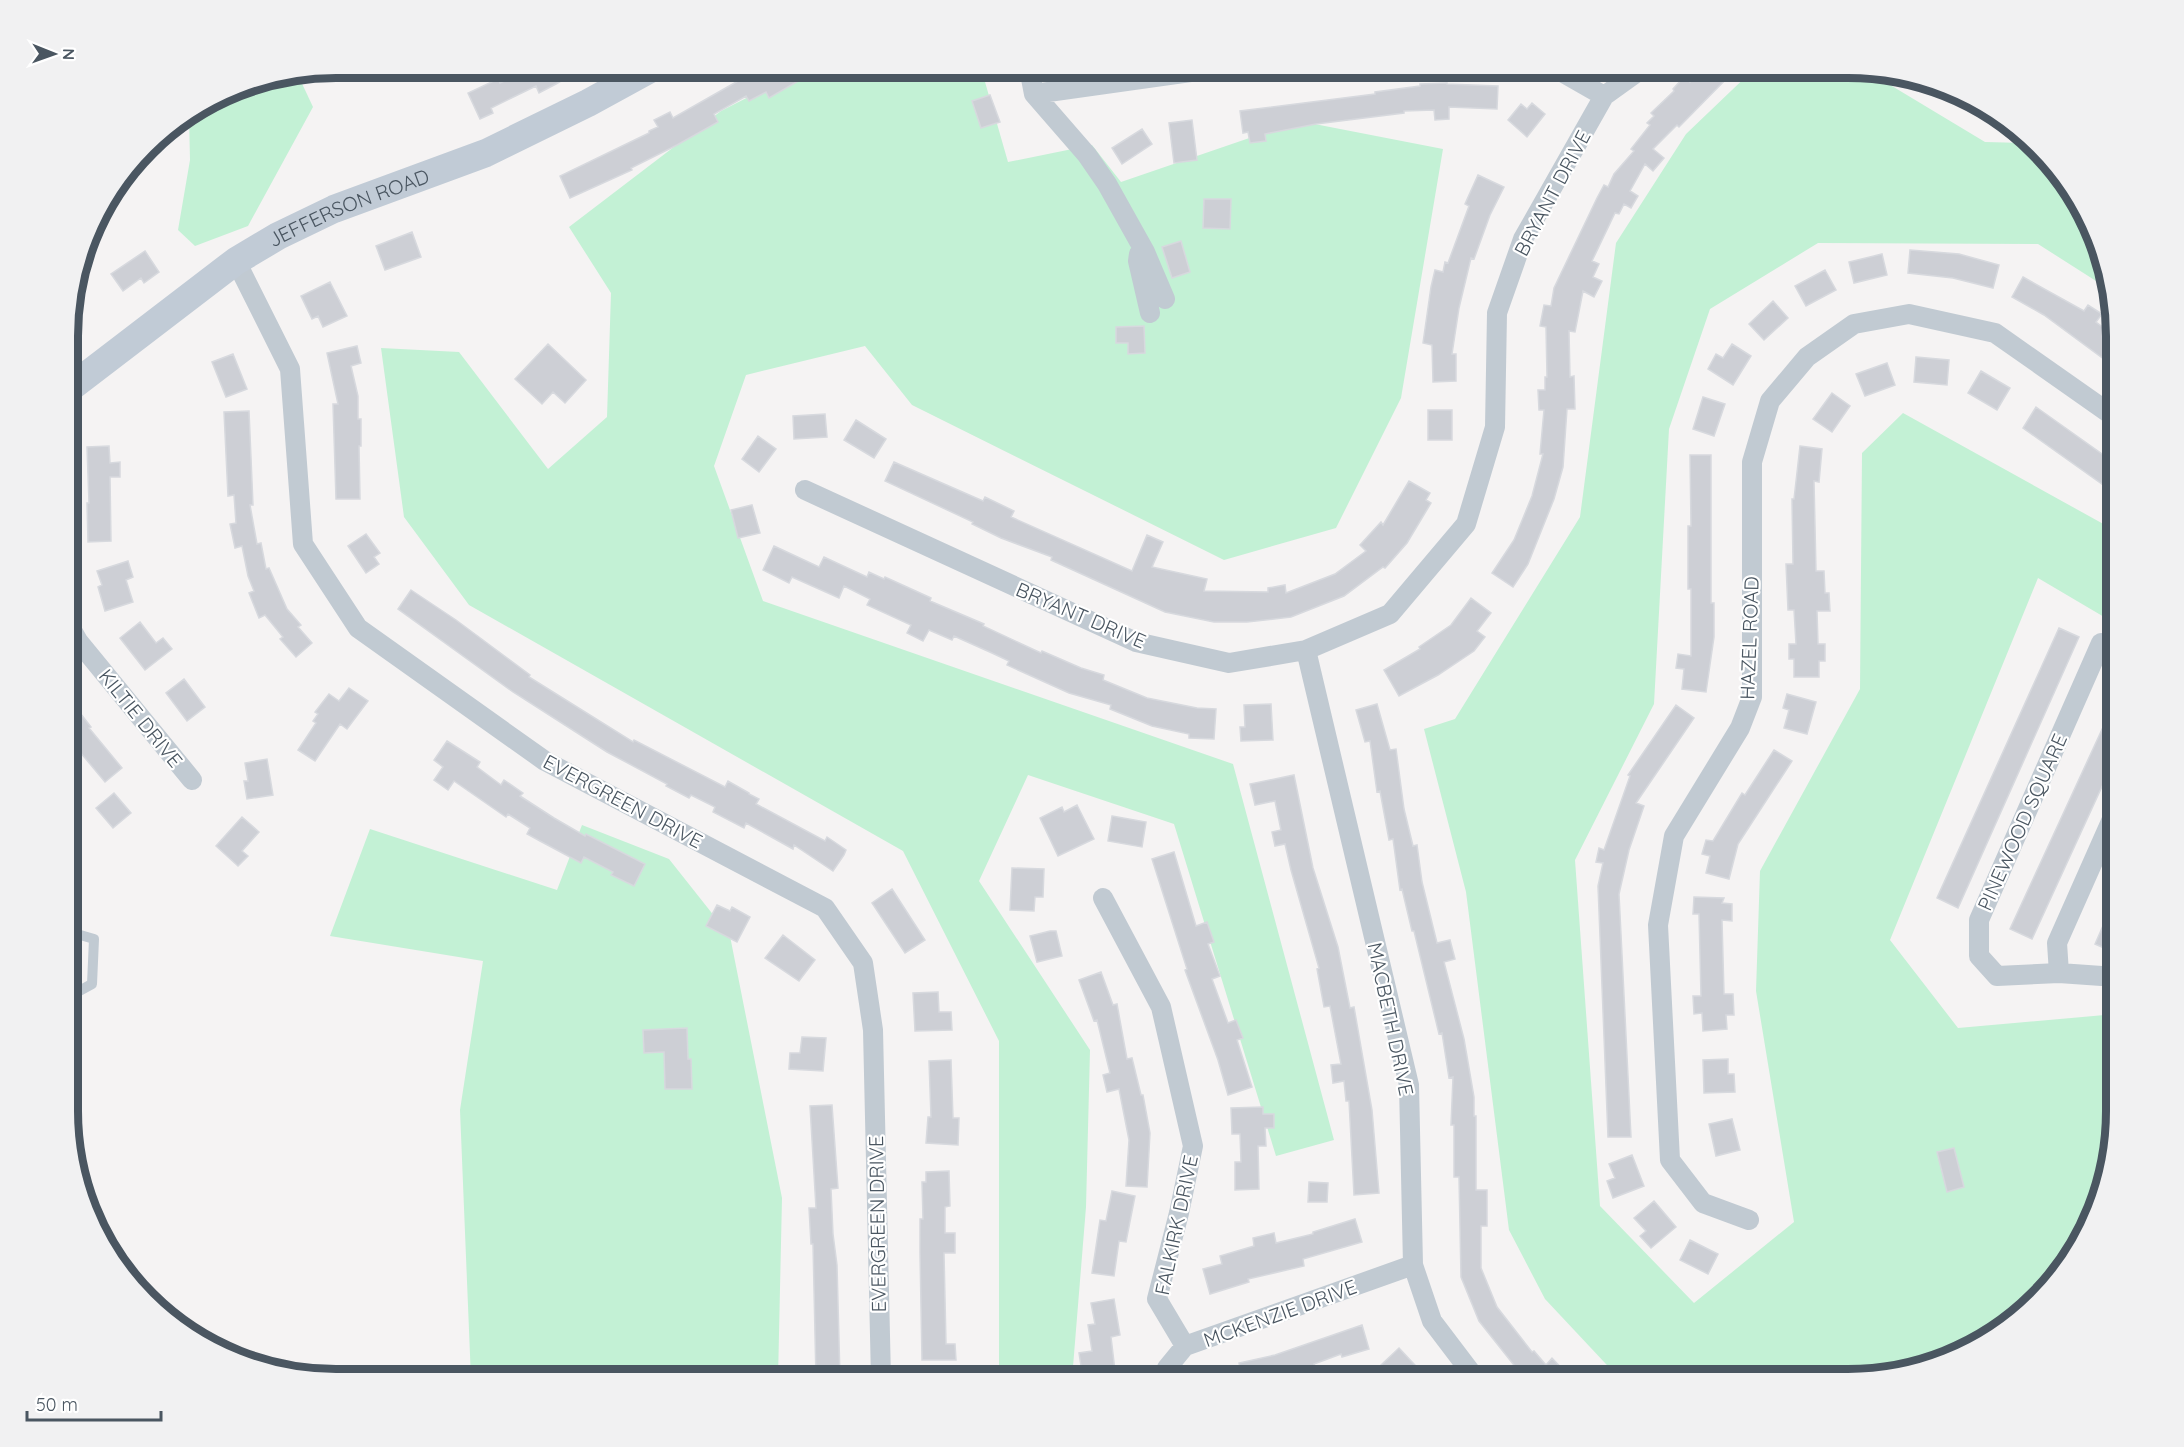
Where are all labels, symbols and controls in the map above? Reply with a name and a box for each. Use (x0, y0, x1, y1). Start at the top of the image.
north arrow (24, 24, 84, 84)
text: N (59, 48, 79, 60)
street label: BRYANT DRIVE (1508, 126, 1596, 260)
street label: JEFFERSON ROAD (263, 163, 432, 252)
street label: BRYANT DRIVE (1012, 576, 1150, 654)
street label: HAZEL ROAD (1734, 576, 1764, 700)
street label: KILTIE DRIVE (94, 664, 188, 772)
street label: PINEWOOD SQUARE (1972, 730, 2072, 914)
street label: EVERGREEN DRIVE (539, 748, 707, 854)
street label: MACBETH DRIVE (1363, 940, 1419, 1098)
street label: EVERGREEN DRIVE (863, 1135, 891, 1313)
street label: FALKIRK DRIVE (1149, 1153, 1203, 1297)
street label: MCKENZIE DRIVE (1200, 1274, 1360, 1352)
scale bar (27, 1384, 160, 1422)
text: 50 m (36, 1393, 78, 1416)

